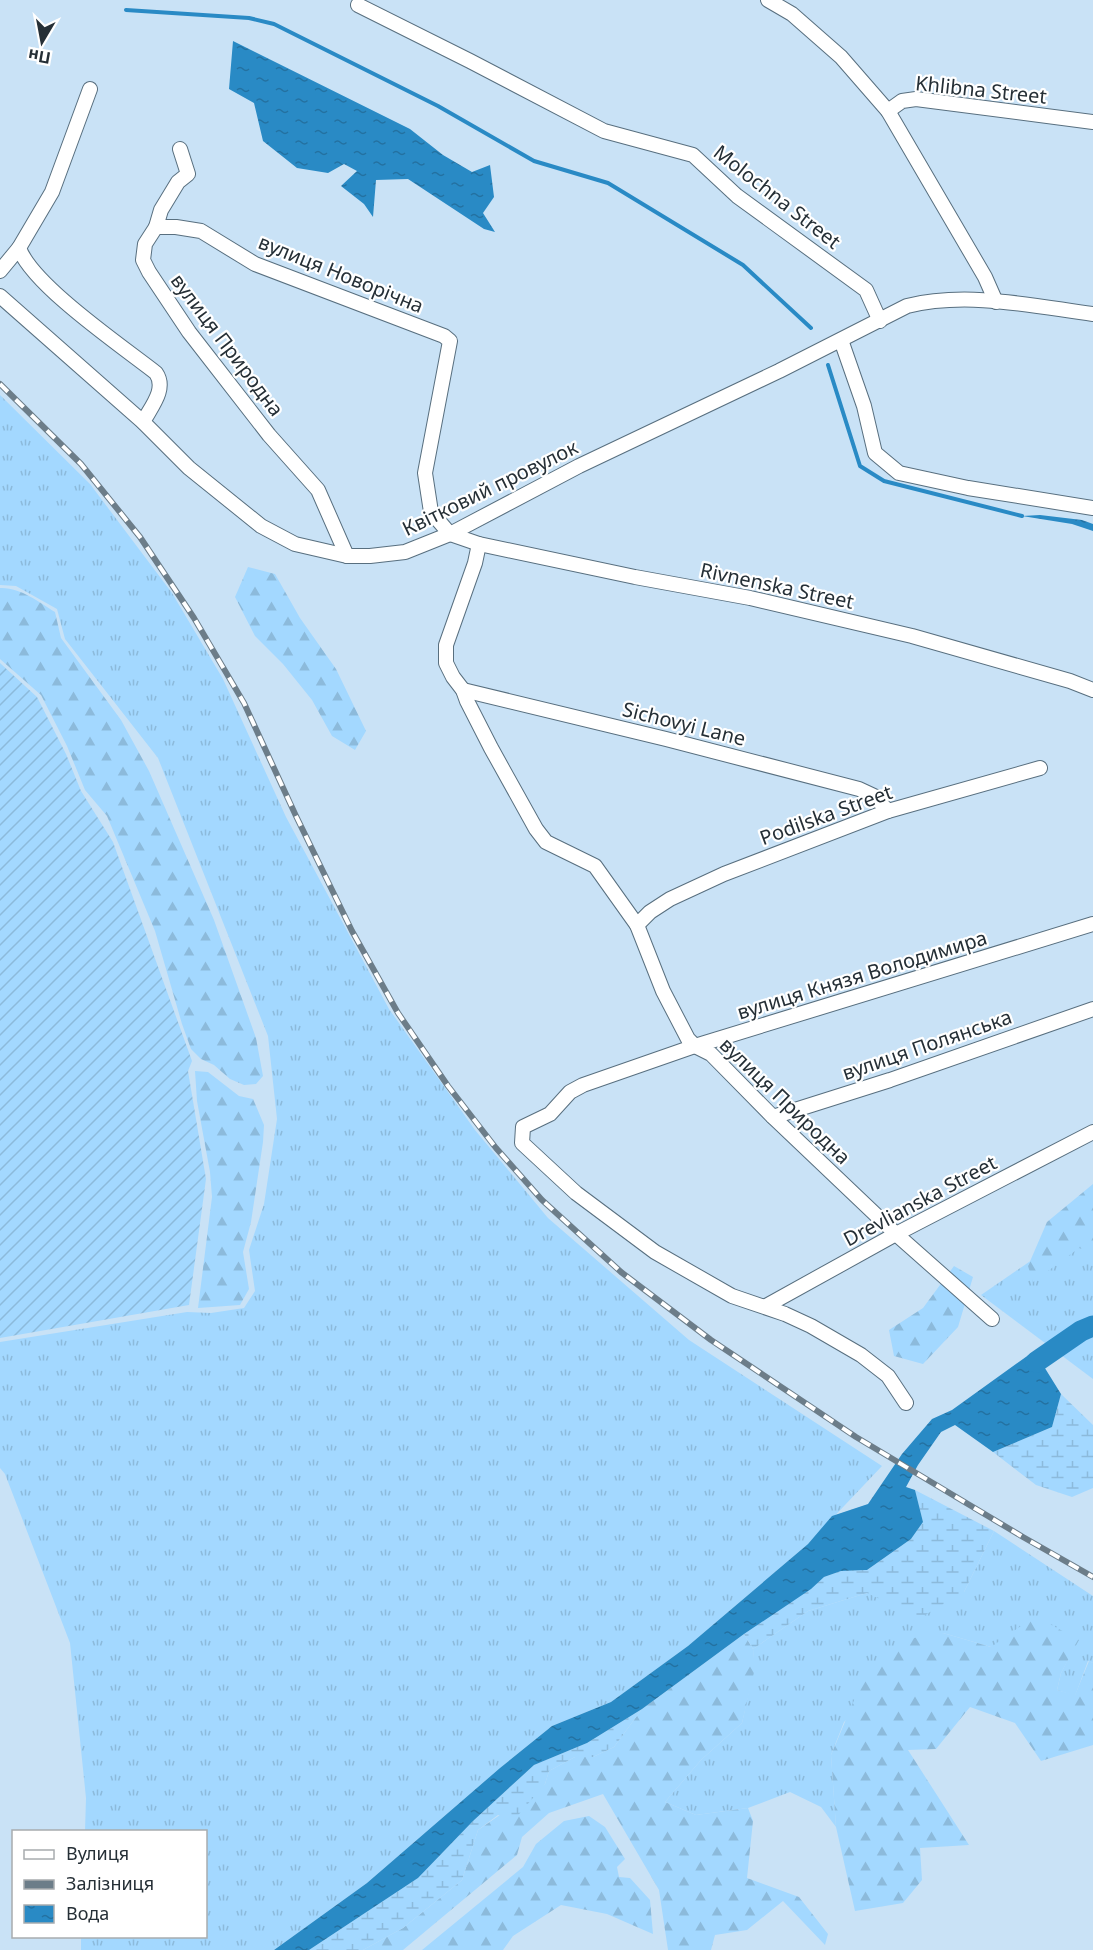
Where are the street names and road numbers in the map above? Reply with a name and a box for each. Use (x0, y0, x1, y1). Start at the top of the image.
street label: Khlibna Street (914, 69, 1048, 110)
street label: Molochna Street (708, 139, 846, 255)
street label: вулиця Новорічна (255, 228, 428, 319)
street label: вулиця Природна (165, 268, 290, 422)
street label: Квітковий провулок (397, 433, 582, 542)
street label: Rivnenska Street (698, 556, 856, 615)
street label: Sichovyi Lane (620, 695, 748, 752)
street label: Podilska Street (756, 778, 896, 851)
street label: вулиця Князя Володимира (734, 924, 990, 1025)
street label: вулиця Полянська (838, 1003, 1015, 1086)
street label: вулиця Природна (714, 1031, 857, 1170)
street label: Drevlianska Street (838, 1149, 1001, 1252)

